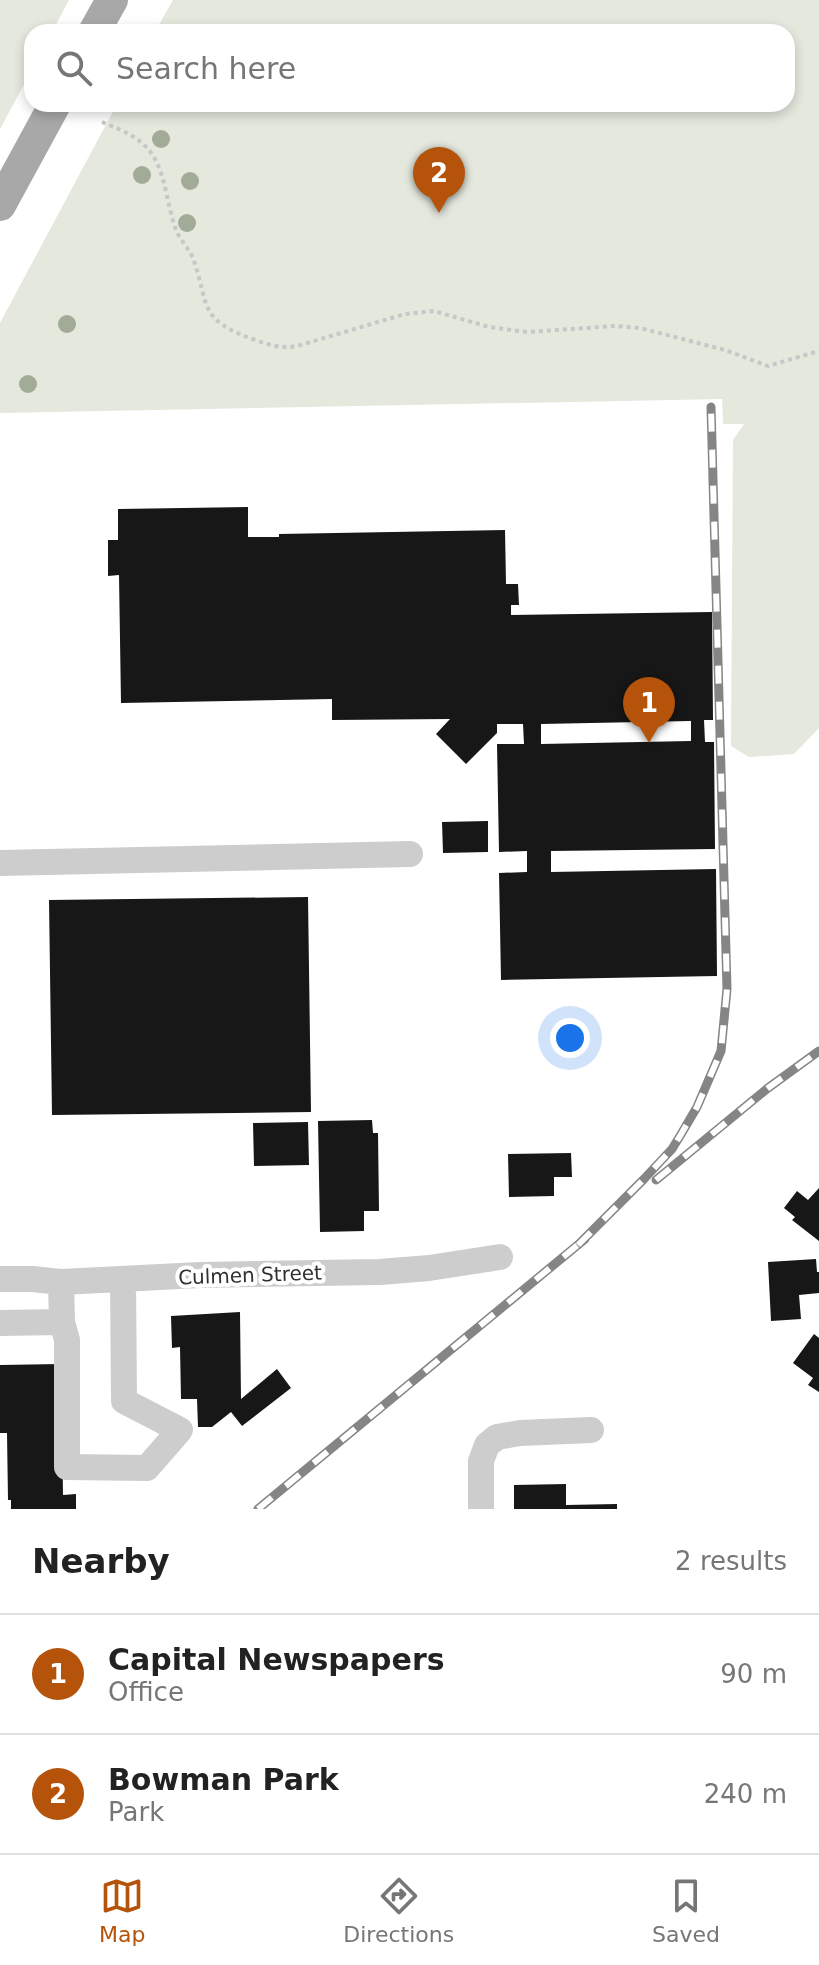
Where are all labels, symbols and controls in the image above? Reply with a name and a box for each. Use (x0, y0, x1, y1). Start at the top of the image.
search box (24, 24, 795, 112)
icon: search (52, 46, 96, 90)
text: Search here (116, 51, 296, 86)
pin: 2 (413, 147, 465, 213)
pin: 1 (623, 677, 675, 743)
your location (550, 1018, 590, 1058)
street label: Culmen Street (178, 1260, 322, 1290)
text: Nearby (32, 1541, 170, 1581)
text: 2 results (675, 1546, 787, 1576)
text: Capital Newspapers (108, 1642, 445, 1677)
text: 1 (49, 1659, 67, 1689)
text: 90 m (720, 1659, 787, 1689)
text: Office (108, 1677, 184, 1707)
text: Bowman Park (108, 1762, 339, 1797)
text: 2 (49, 1779, 67, 1809)
text: 240 m (704, 1779, 787, 1809)
text: Park (108, 1797, 164, 1827)
tab: Map (99, 1874, 145, 1947)
tab: Directions (343, 1874, 454, 1947)
tab: Saved (652, 1874, 720, 1947)

